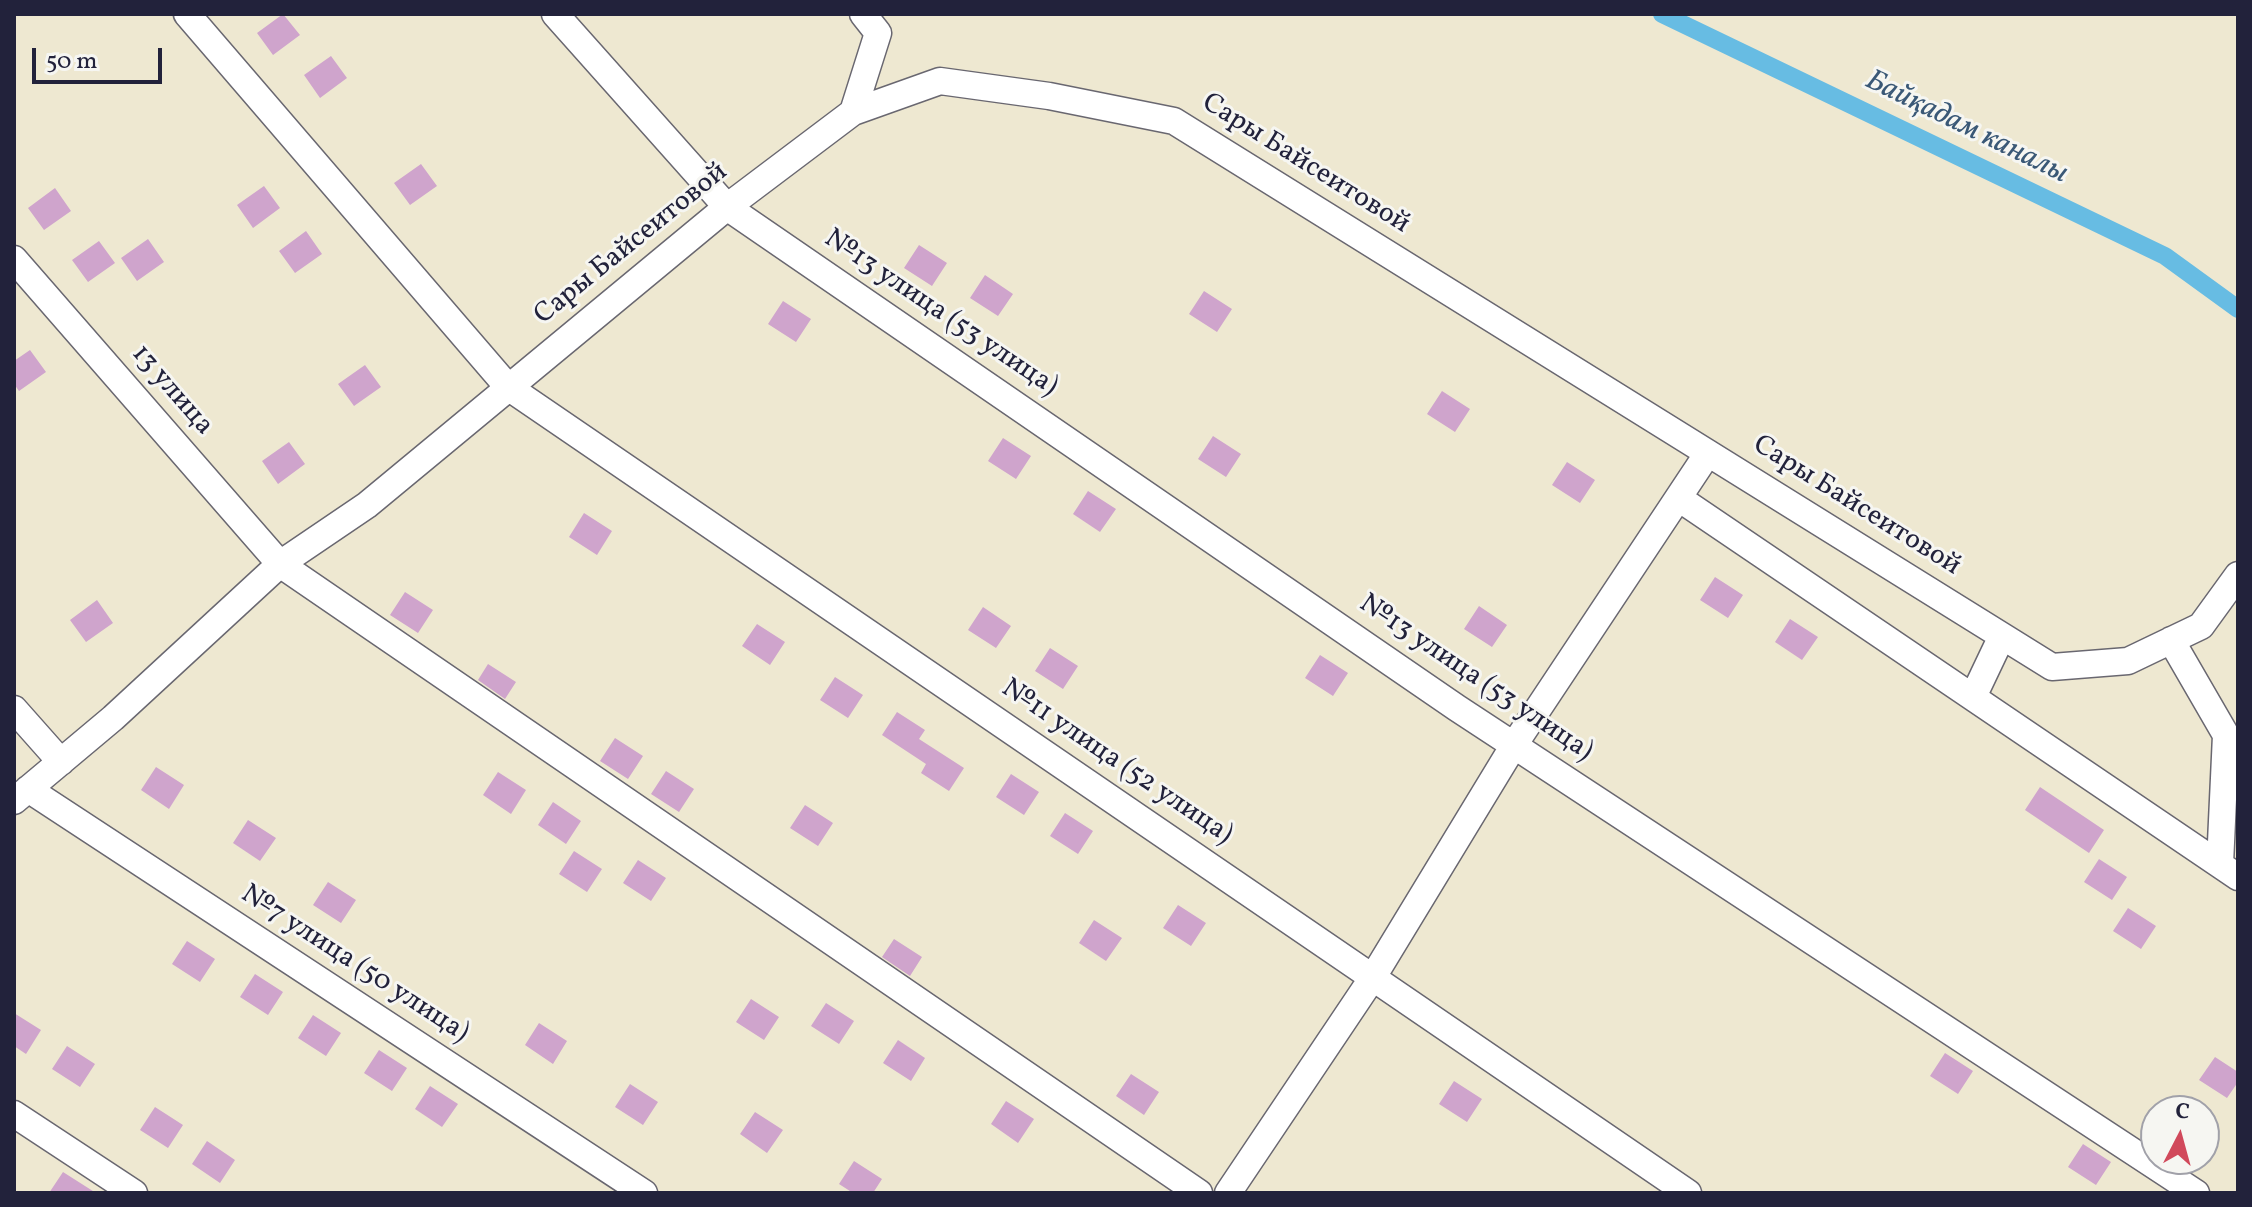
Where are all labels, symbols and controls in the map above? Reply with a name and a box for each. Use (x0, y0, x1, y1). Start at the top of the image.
scale bar (36, 32, 166, 82)
text: 50 m (46, 45, 98, 79)
water label: Байқадам каналы (1859, 64, 2073, 194)
street label: Сары Байсеитовой (1195, 87, 1415, 243)
street label: Сары Байсеитовой (529, 157, 735, 333)
street label: №13 улица (53 улица) (817, 223, 1063, 405)
street label: 13 улица (123, 339, 219, 443)
street label: Сары Байсеитовой (1746, 429, 1966, 585)
street label: №13 улица (53 улица) (1352, 588, 1598, 770)
street label: №11 улица (52 улица) (994, 673, 1238, 853)
street label: №7 улица (50 улица) (234, 879, 474, 1051)
north arrow (2140, 1095, 2220, 1175)
text: С (2174, 1096, 2191, 1129)

